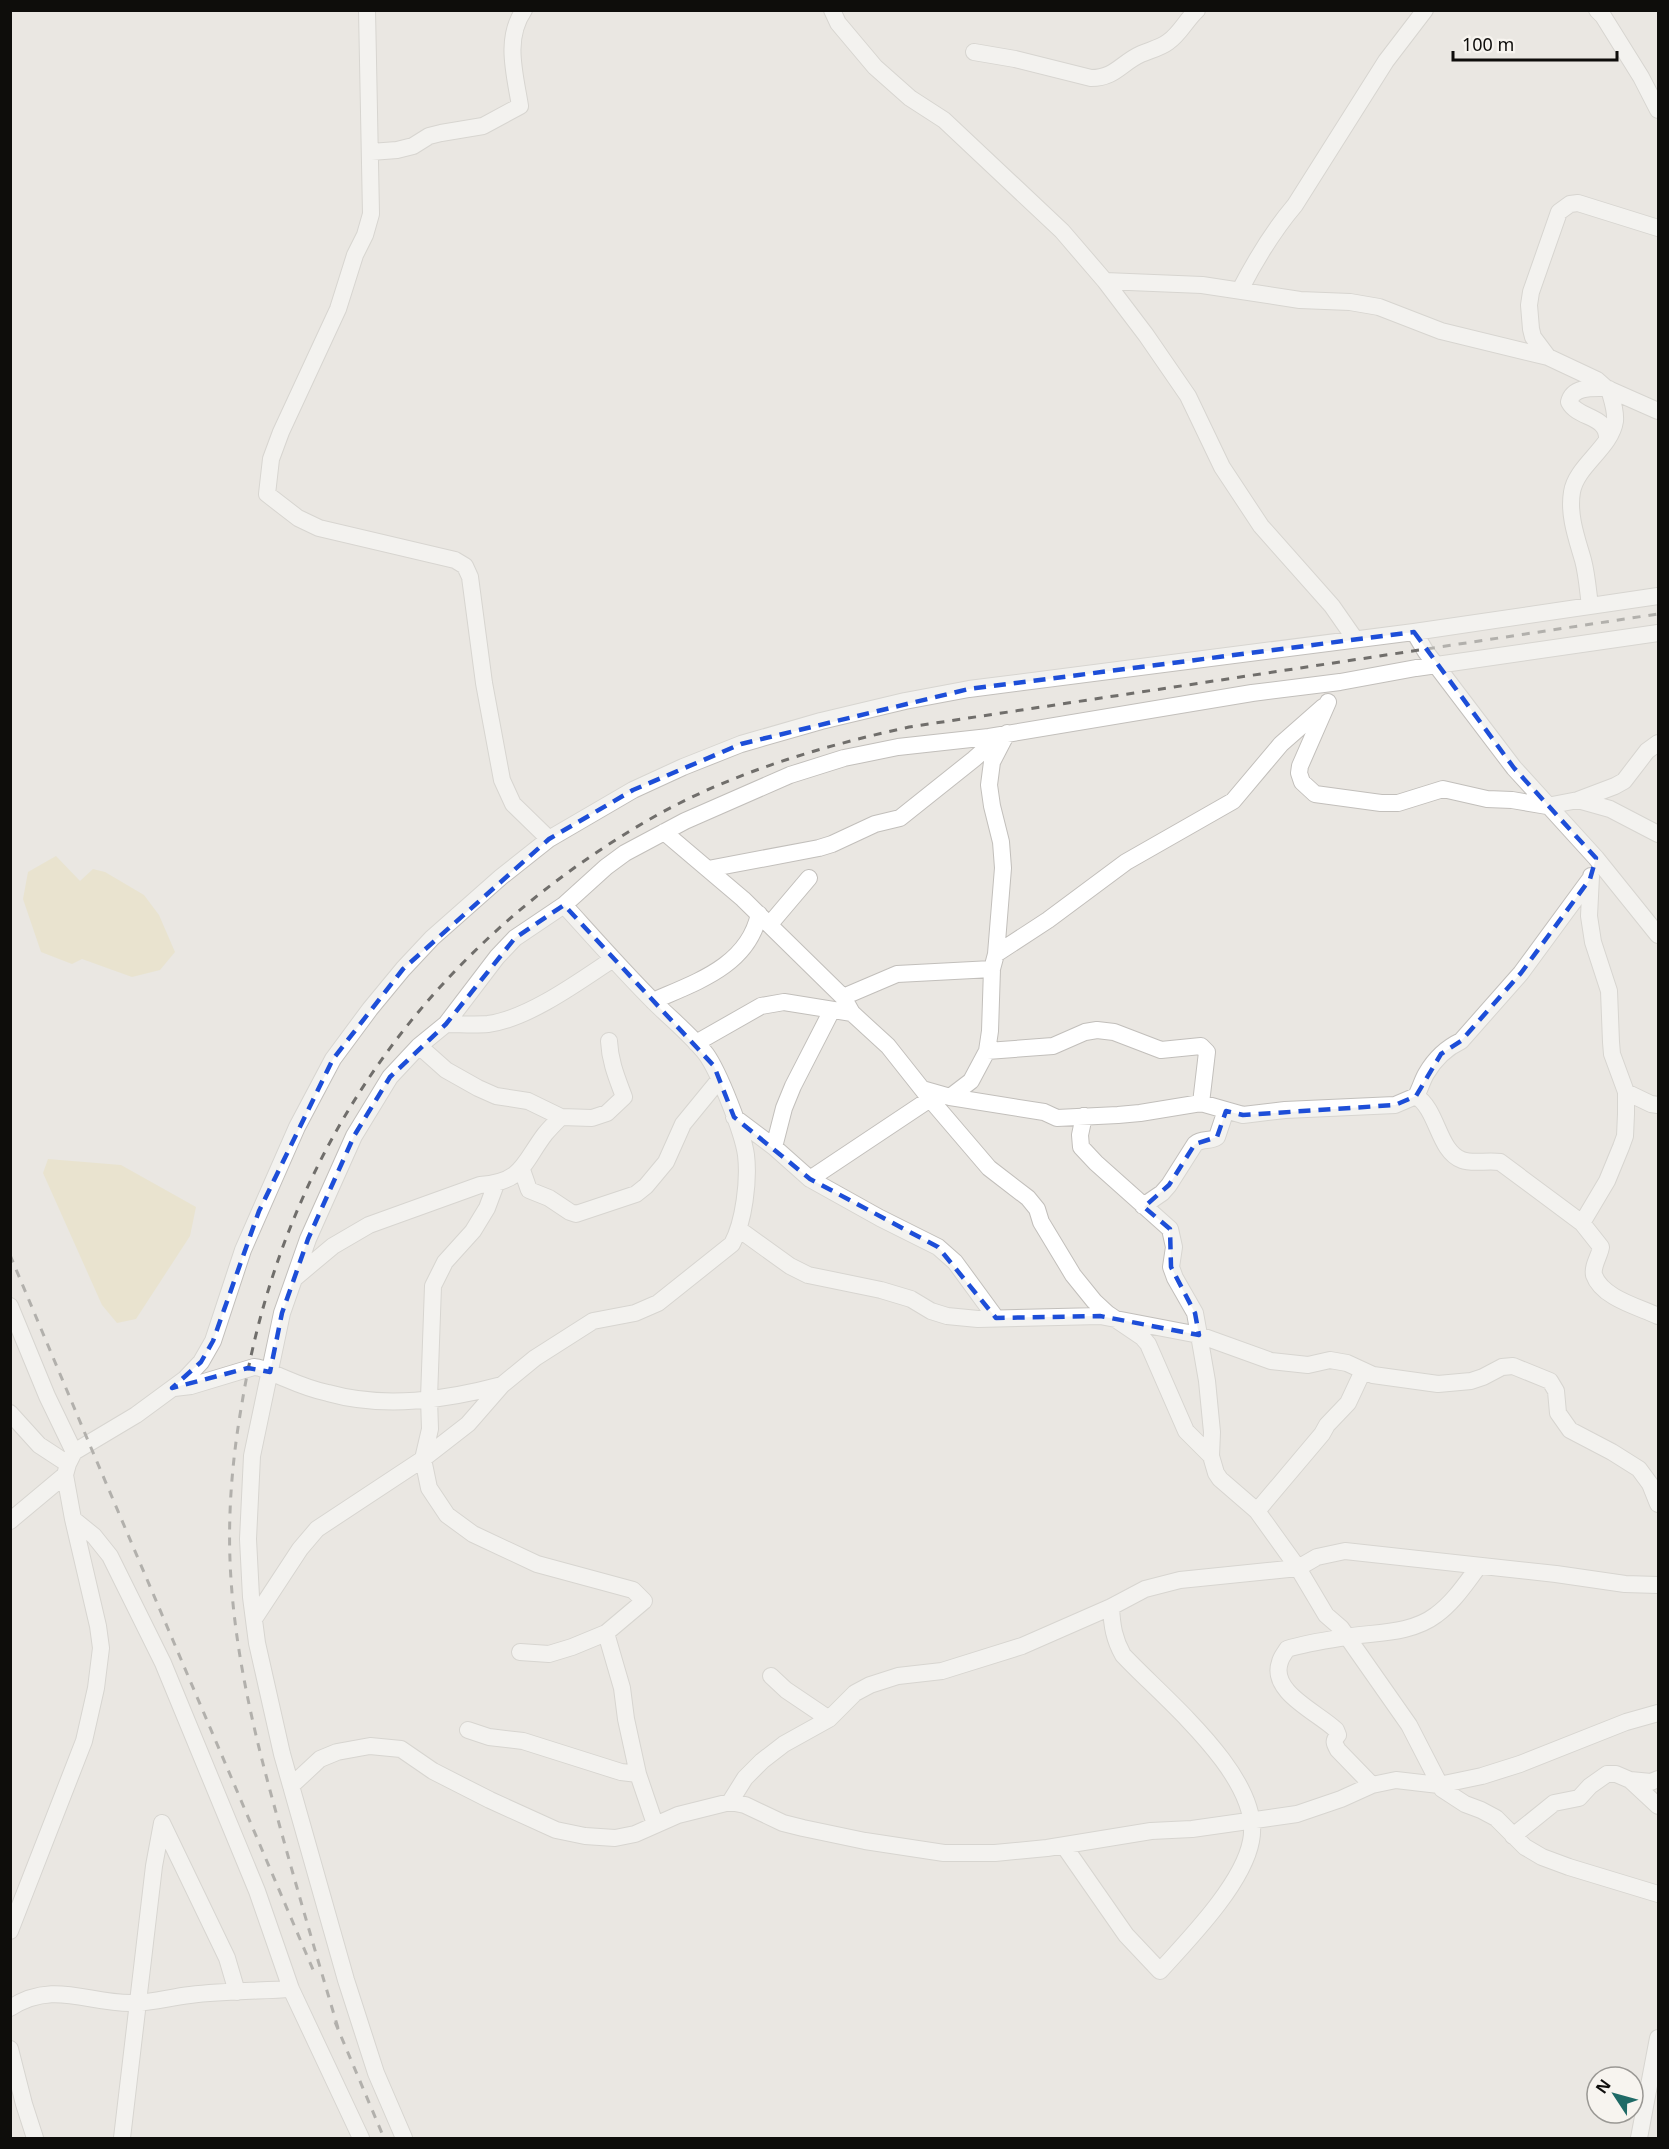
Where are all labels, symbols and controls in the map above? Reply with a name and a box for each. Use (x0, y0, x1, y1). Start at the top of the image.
scale bar (1453, 24, 1616, 62)
text: 100 m (1462, 32, 1514, 56)
north arrow (1585, 2065, 1645, 2125)
text: N (1590, 2074, 1616, 2098)

